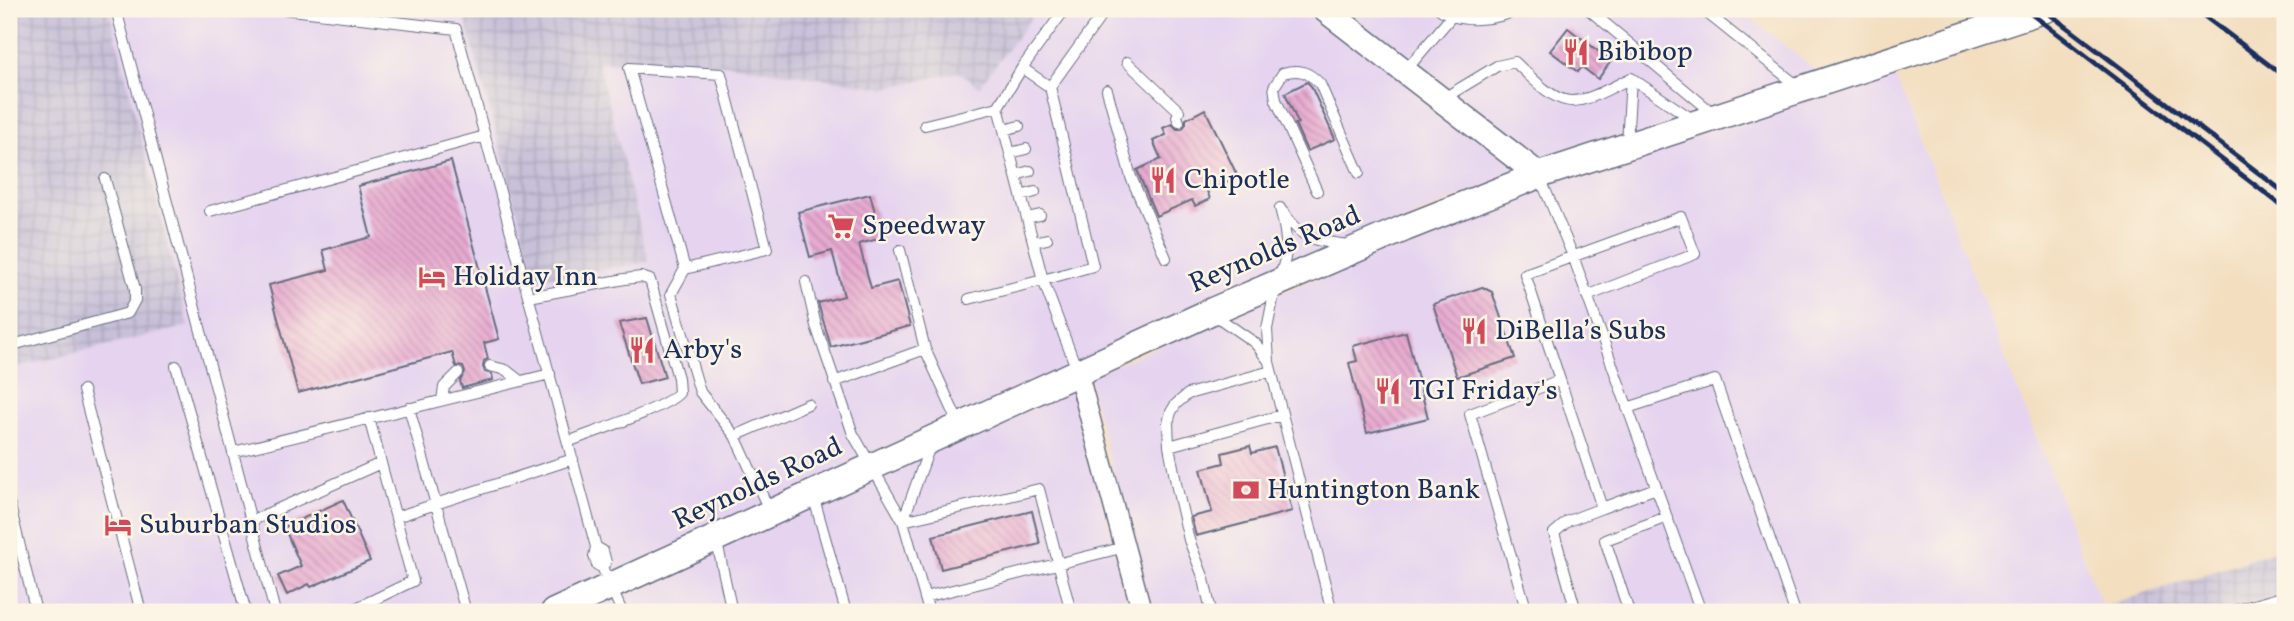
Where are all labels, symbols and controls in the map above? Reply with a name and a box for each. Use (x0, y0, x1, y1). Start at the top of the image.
place label: Bibibop (1597, 33, 1693, 72)
restaurant icon: Bibibop (1561, 37, 1591, 67)
place label: Chipotle (1184, 161, 1290, 200)
restaurant icon: Chipotle (1148, 165, 1178, 195)
street label: Reynolds Road (1183, 196, 1367, 304)
place label: Speedway (862, 207, 986, 246)
supermarket icon: Speedway (826, 211, 856, 241)
place label: Holiday Inn (453, 258, 598, 297)
hotel icon: Holiday Inn (417, 262, 447, 292)
place label: DiBella’s Subs (1495, 312, 1666, 351)
restaurant icon: DiBella’s Subs (1459, 316, 1489, 346)
place label: Arby's (663, 331, 742, 370)
restaurant icon: Arby's (627, 335, 657, 365)
place label: TGI Friday's (1409, 372, 1558, 411)
restaurant icon: TGI Friday's (1373, 376, 1403, 406)
street label: Reynolds Road (667, 428, 849, 540)
place label: Huntington Bank (1267, 471, 1480, 510)
bank icon: Huntington Bank (1231, 475, 1261, 505)
place label: Suburban Studios (139, 506, 357, 545)
hotel icon: Suburban Studios (103, 510, 133, 540)

